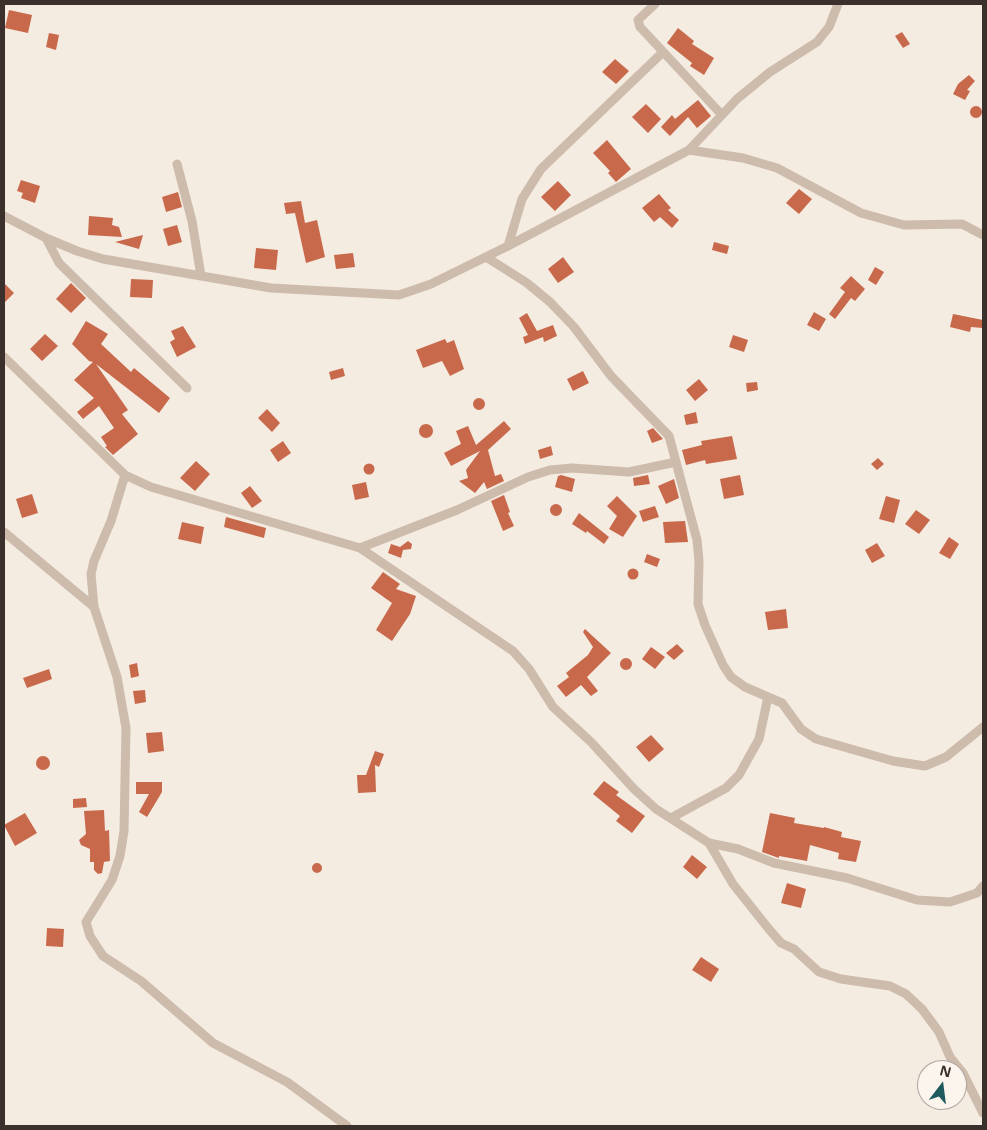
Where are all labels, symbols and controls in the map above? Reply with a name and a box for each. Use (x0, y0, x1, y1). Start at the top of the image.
north arrow (917, 1060, 967, 1110)
text: N (938, 1060, 954, 1082)

